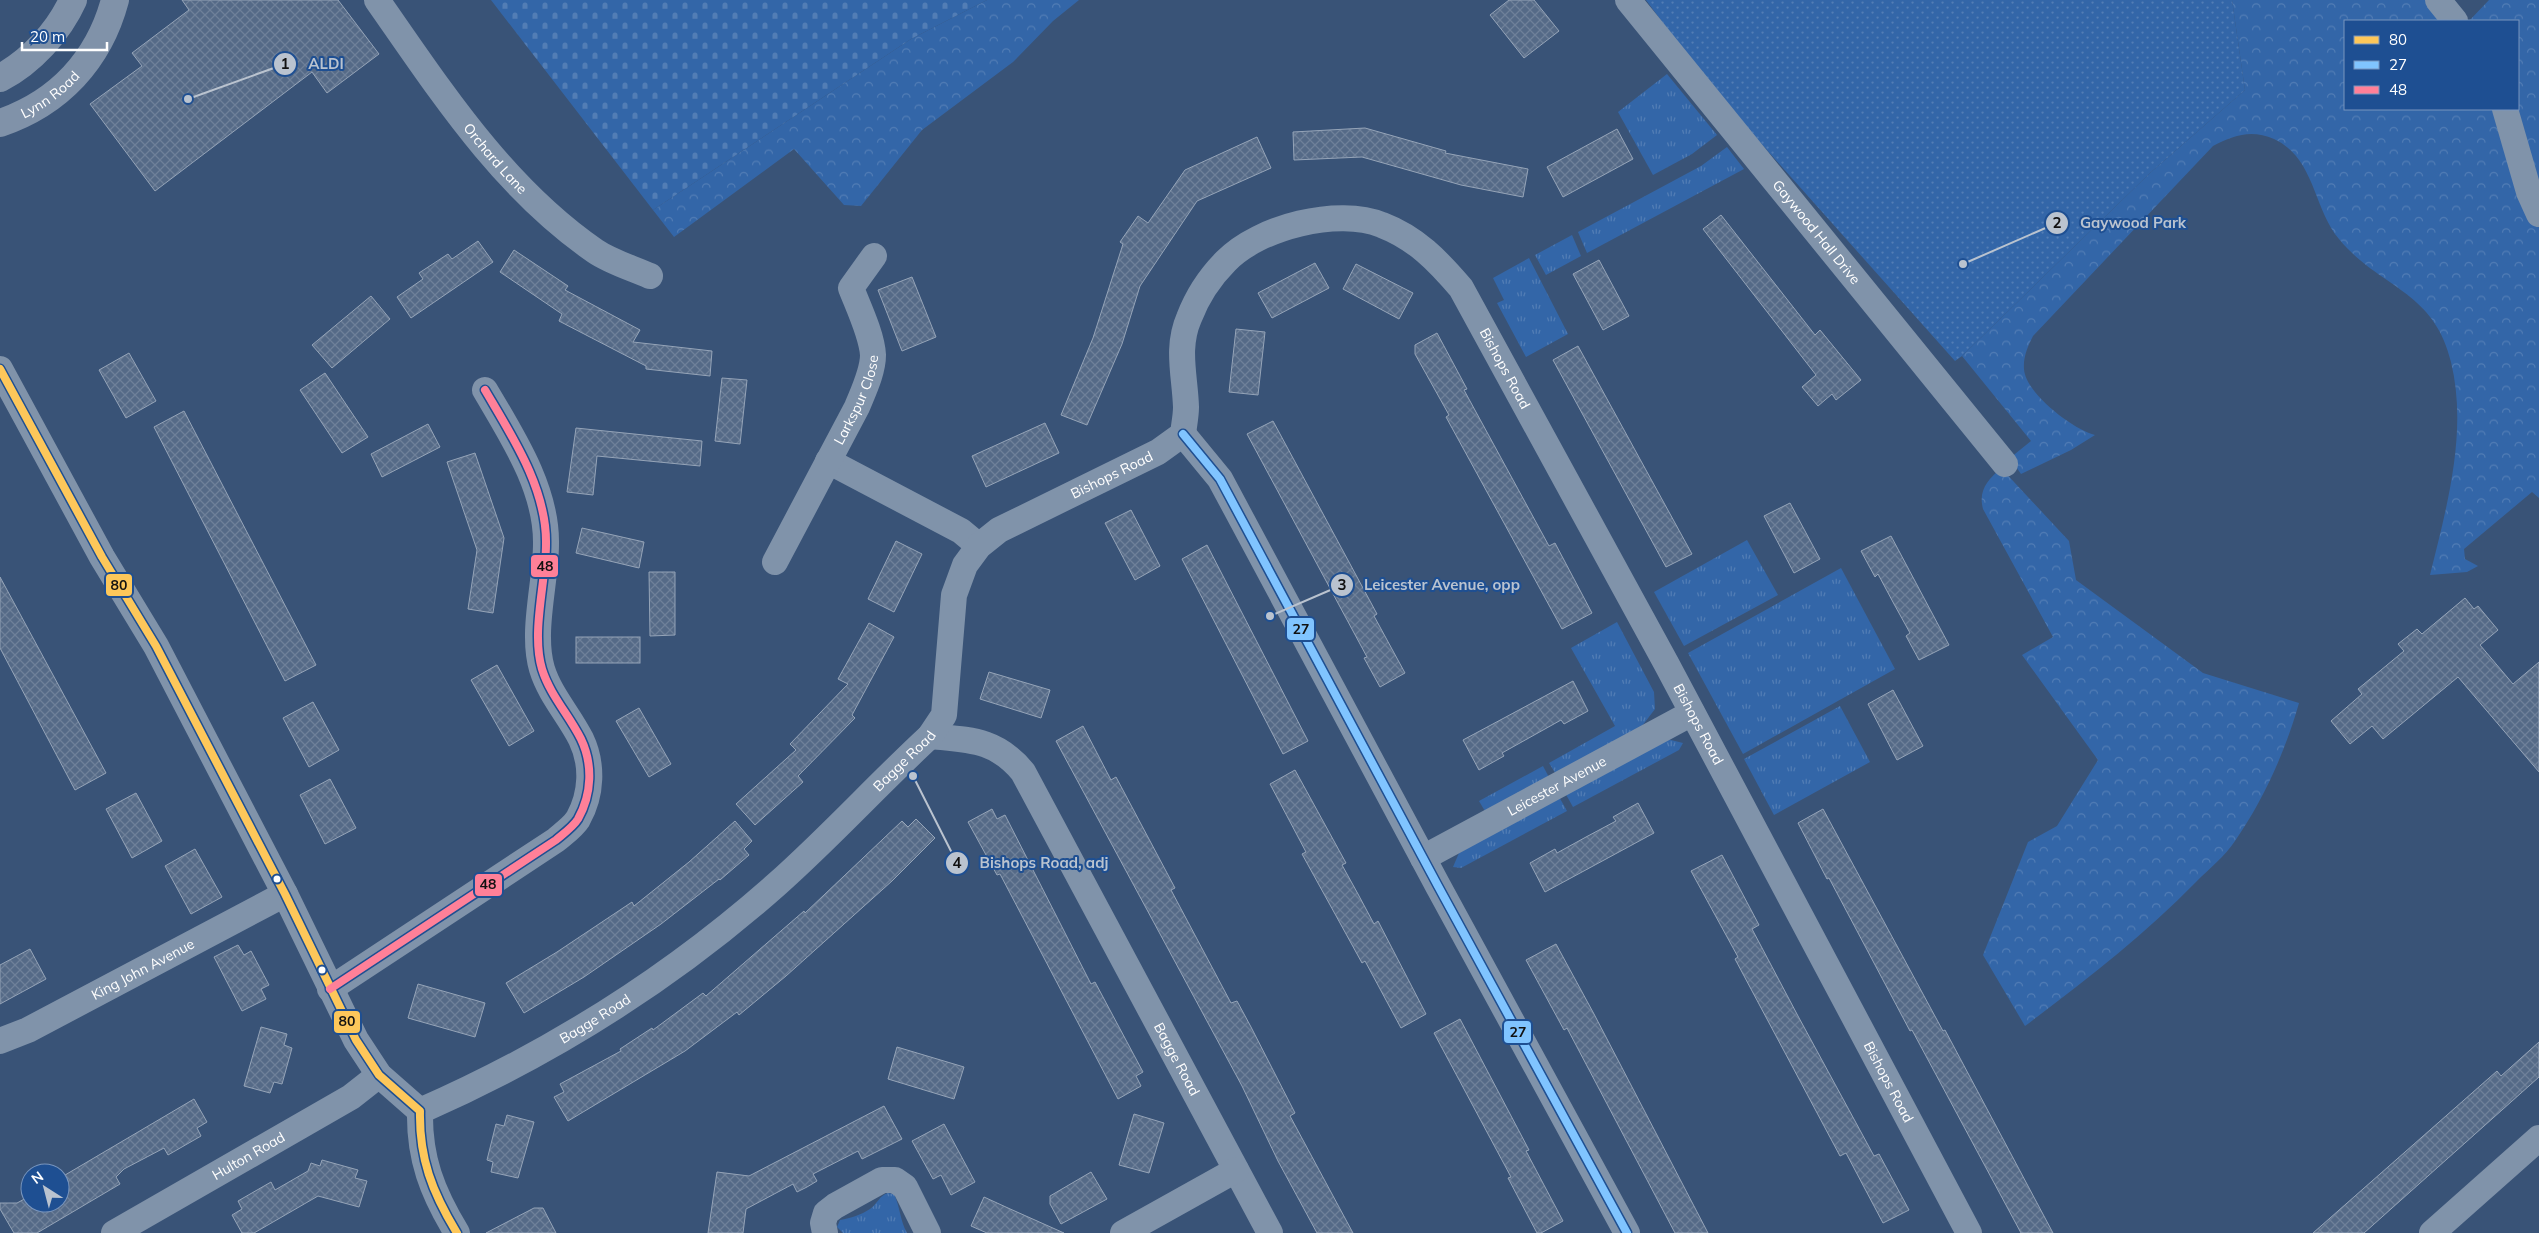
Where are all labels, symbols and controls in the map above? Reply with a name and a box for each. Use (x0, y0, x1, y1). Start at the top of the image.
scale bar (22, 20, 108, 52)
legend (2344, 20, 2519, 110)
text: 20 m (30, 27, 65, 46)
text: 80 (2389, 30, 2407, 49)
callout: ALDI (273, 49, 353, 79)
text: 1 (280, 54, 290, 73)
text: ALDI (308, 54, 344, 73)
text: 27 (2389, 55, 2407, 74)
street label: Lynn Road (18, 67, 83, 122)
text: 48 (2389, 80, 2407, 99)
street label: Orchard Lane (460, 119, 531, 198)
street label: Gaywood Hall Drive (1769, 176, 1864, 288)
callout: Gaywood Park (2045, 208, 2196, 238)
text: 2 (2052, 213, 2062, 232)
text: Gaywood Park (2080, 213, 2187, 232)
street label: Bishops Road (1476, 325, 1534, 412)
street label: Larkspur Close (830, 354, 882, 448)
street label: Bishops Road (1068, 447, 1156, 502)
line badge: 48 (530, 554, 559, 578)
text: 48 (537, 557, 553, 575)
callout: Leicester Avenue, opp (1329, 570, 1530, 600)
line badge: 80 (105, 573, 133, 597)
text: 3 (1337, 575, 1347, 594)
text: Leicester Avenue, opp (1364, 575, 1520, 594)
text: 80 (111, 576, 127, 594)
line badge: 27 (1286, 617, 1315, 641)
text: 27 (1293, 620, 1309, 638)
street label: Bishops Road (1670, 680, 1727, 768)
street label: Bagge Road (869, 727, 940, 795)
street label: Leicester Avenue (1504, 752, 1609, 820)
callout: Bishops Road, adj (945, 848, 1118, 878)
text: 4 (952, 853, 962, 872)
text: Bishops Road, adj (980, 853, 1108, 872)
line badge: 48 (474, 873, 503, 897)
unlabelled marker (272, 874, 282, 884)
text: 48 (480, 875, 496, 893)
street label: King John Avenue (88, 935, 197, 1004)
unlabelled marker (317, 965, 327, 975)
street label: Bagge Road (556, 990, 634, 1048)
line badge: 80 (333, 1010, 361, 1034)
text: 80 (339, 1012, 355, 1030)
street label: Bagge Road (1150, 1019, 1204, 1099)
line badge: 27 (1503, 1020, 1532, 1044)
text: 27 (1510, 1023, 1526, 1041)
street label: Bishops Road (1860, 1038, 1918, 1125)
street label: Hulton Road (209, 1128, 288, 1184)
north arrow (20, 1163, 70, 1213)
text: N (28, 1167, 47, 1188)

